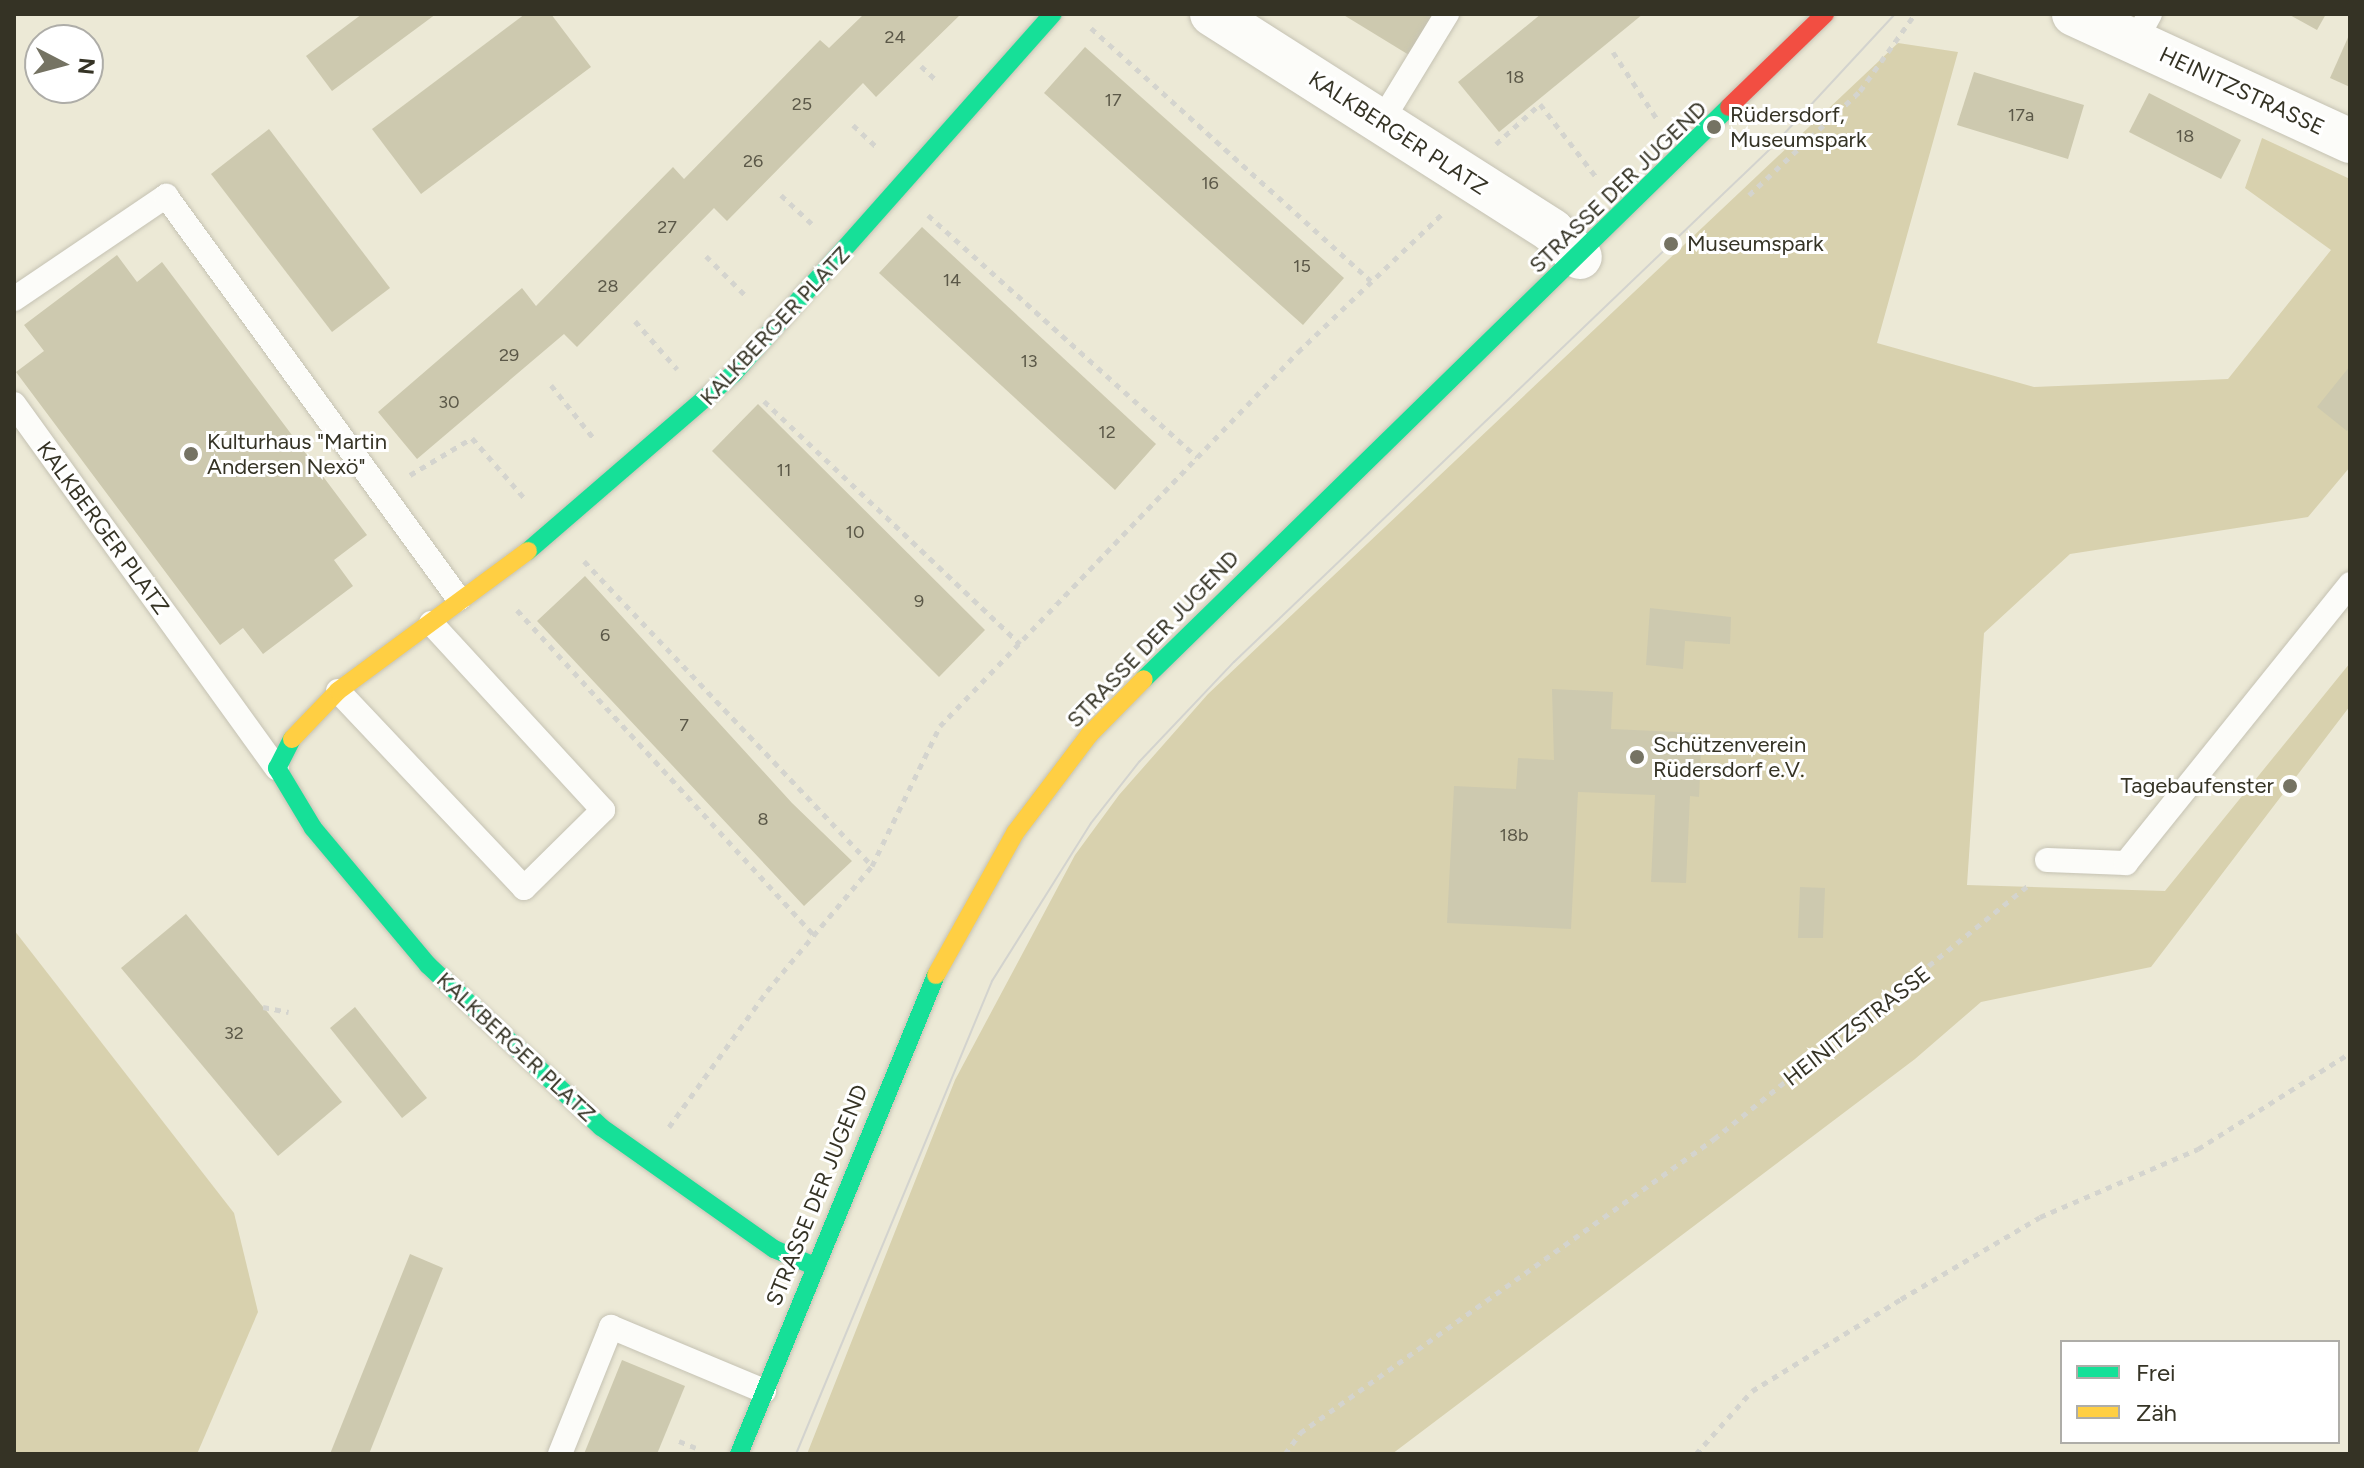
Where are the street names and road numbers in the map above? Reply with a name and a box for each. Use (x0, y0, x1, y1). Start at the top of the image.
street label: HEINITZSTRASSE (2155, 41, 2329, 141)
street label: KALKBERGER PLATZ (1304, 65, 1492, 201)
street label: STRASSE DER JUGEND (1524, 96, 1712, 278)
street label: KALKBERGER PLATZ (695, 241, 855, 411)
street label: KALKBERGER PLATZ (31, 436, 175, 620)
street label: STRASSE DER JUGEND (1062, 545, 1244, 733)
street label: HEINITZSTRASSE (1778, 960, 1936, 1092)
street label: KALKBERGER PLATZ (431, 967, 601, 1127)
street label: STRASSE DER JUGEND (761, 1081, 873, 1309)

